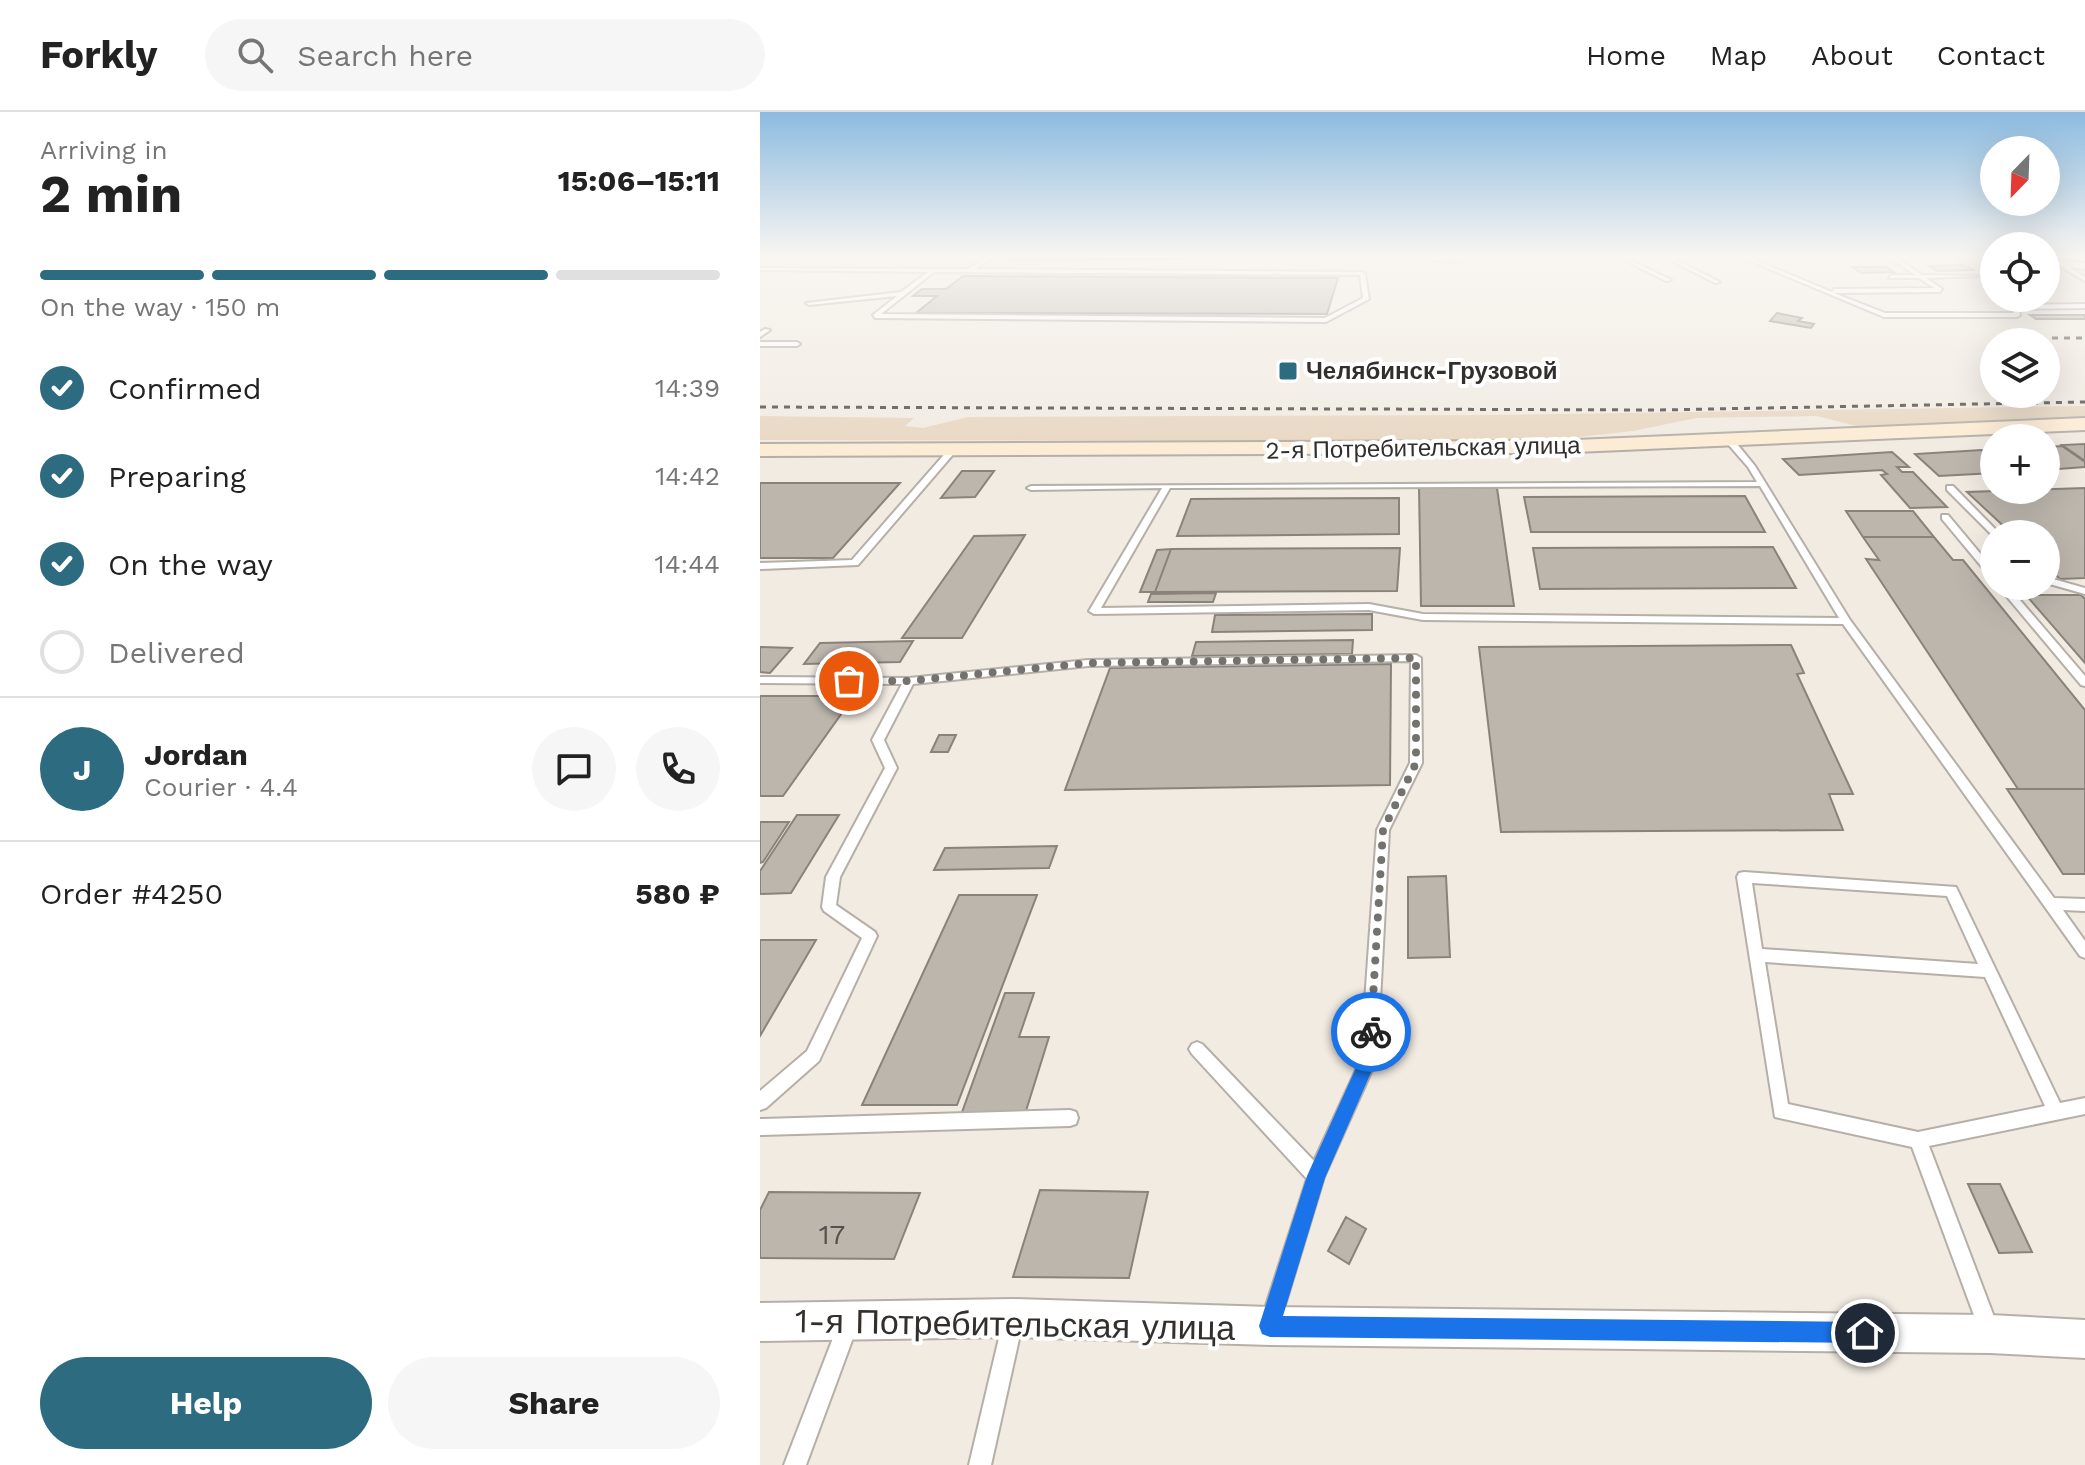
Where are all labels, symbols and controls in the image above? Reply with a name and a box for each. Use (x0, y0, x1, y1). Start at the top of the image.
search box (205, 19, 765, 91)
text: Forkly (40, 33, 157, 77)
icon: search (233, 33, 277, 77)
text: Search here (297, 38, 473, 73)
text: Home (1586, 39, 1666, 72)
text: Map (1710, 39, 1767, 72)
text: About (1811, 39, 1893, 72)
text: Contact (1937, 39, 2045, 72)
text: Arriving in (40, 135, 168, 165)
north arrow (1980, 136, 2060, 216)
map controls (1980, 136, 2060, 600)
text: 15:06–15:11 (558, 163, 720, 198)
text: 2 min (40, 164, 182, 225)
button: locate (1980, 232, 2060, 312)
text: On the way · 150 m (40, 292, 280, 322)
button: layers (1980, 328, 2060, 408)
place label: Челябинск-Грузовой (1306, 357, 1557, 385)
marker: Челябинск-Грузовой (1277, 360, 1299, 382)
icon: check (40, 366, 84, 410)
text: Confirmed (108, 371, 262, 406)
text: 14:39 (655, 373, 720, 403)
button: + (1980, 424, 2060, 504)
street label: 2-я Потребительская улица (1265, 431, 1581, 465)
icon: check (40, 454, 84, 498)
text: Preparing (108, 459, 246, 494)
text: 14:42 (655, 461, 720, 491)
button: − (1980, 520, 2060, 600)
icon: check (40, 542, 84, 586)
text: On the way (108, 547, 273, 582)
text: 14:44 (655, 549, 720, 579)
text: Delivered (108, 635, 245, 670)
pin (815, 647, 883, 715)
icon: bag (827, 659, 871, 703)
button: chat (532, 727, 616, 811)
button: phone (636, 727, 720, 811)
text: Jordan (144, 737, 248, 772)
text: J (73, 752, 91, 787)
text: Courier · 4.4 (144, 772, 298, 802)
text: Order #4250 (40, 876, 223, 911)
text: 580 ₽ (635, 876, 720, 911)
courier (1331, 992, 1411, 1072)
icon: bike (1349, 1010, 1393, 1054)
house number: 17 (819, 1218, 845, 1251)
pin (1831, 1299, 1899, 1367)
street label: 1-я Потребительская улица (795, 1300, 1236, 1348)
icon: home (1843, 1311, 1887, 1355)
button: Help (40, 1357, 372, 1449)
button: Share (388, 1357, 720, 1449)

